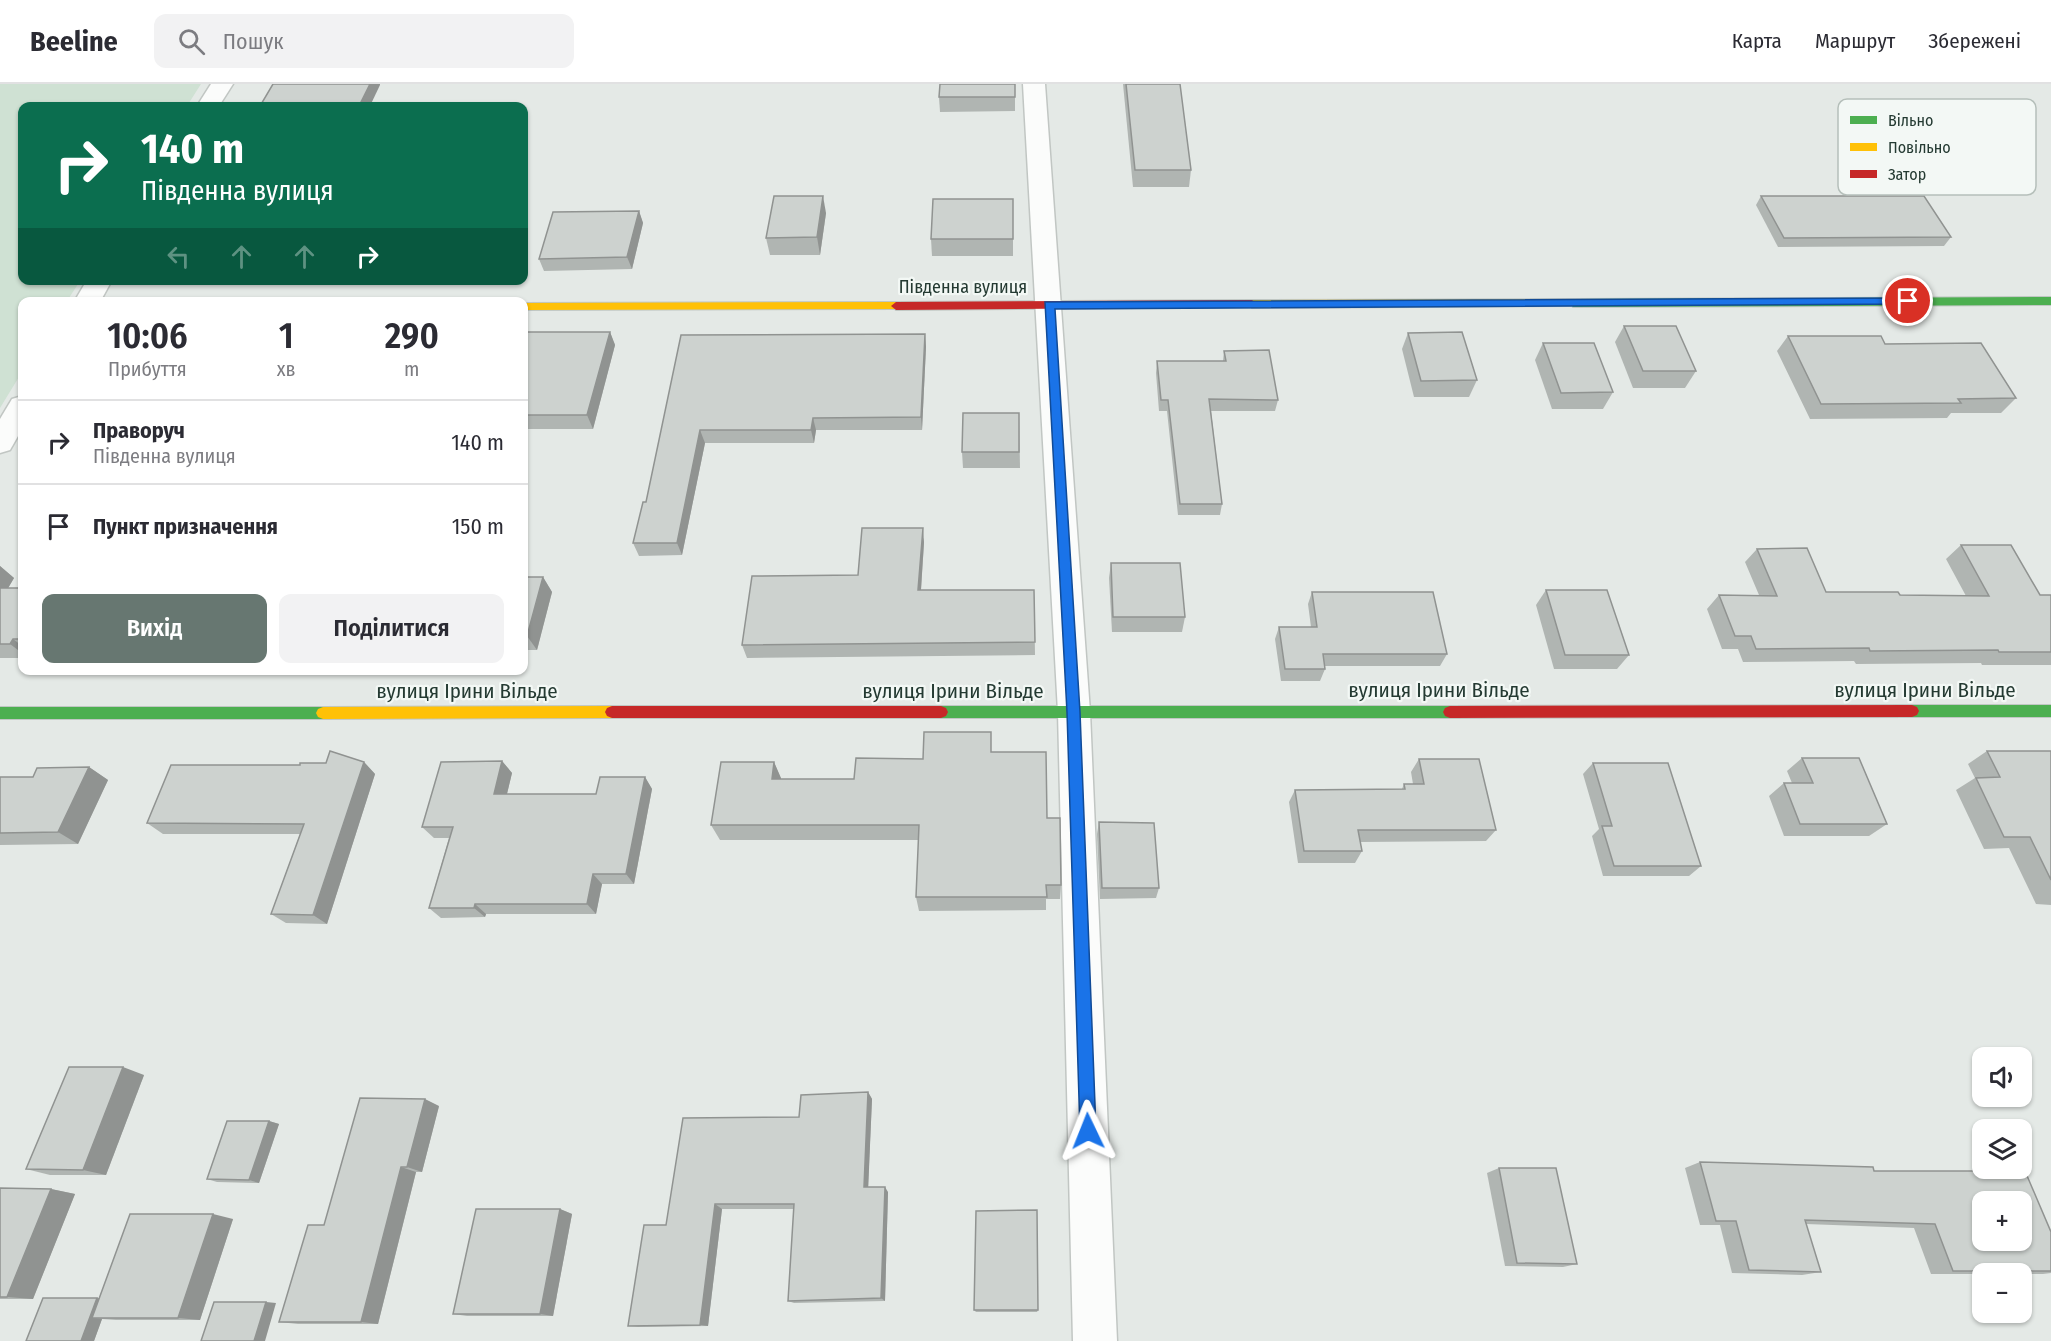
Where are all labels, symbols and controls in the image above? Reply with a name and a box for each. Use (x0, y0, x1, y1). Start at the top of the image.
search box (154, 14, 574, 68)
text: Beeline (30, 25, 118, 58)
icon: search (175, 25, 208, 58)
text: Пошук (223, 28, 284, 55)
text: Карта (1732, 28, 1782, 54)
text: Маршрут (1815, 28, 1895, 54)
text: Збережені (1928, 28, 2021, 54)
legend (1838, 99, 2036, 195)
text: Вільно (1888, 111, 1933, 130)
text: 140 m (141, 124, 244, 174)
icon: right (42, 126, 120, 204)
text: Повільно (1888, 138, 1951, 157)
text: Затор (1888, 165, 1926, 184)
text: Південна вулиця (141, 175, 334, 207)
icon: left (162, 240, 195, 273)
icon: ahead (225, 240, 258, 273)
icon: ahead (288, 240, 321, 273)
icon: right (351, 240, 384, 273)
pin (1882, 275, 1933, 326)
street label: Південна вулиця (899, 276, 1027, 298)
icon: arrive (1891, 284, 1924, 317)
text: 10:06 (107, 314, 188, 358)
text: 1 (279, 314, 294, 358)
text: 290 (385, 314, 439, 358)
text: Прибуття (108, 357, 187, 381)
text: хв (277, 357, 296, 381)
text: m (404, 357, 420, 381)
text: Праворуч (93, 417, 185, 444)
icon: right (42, 426, 75, 459)
text: 140 m (451, 429, 504, 456)
text: Південна вулиця (93, 444, 236, 468)
icon: arrive (42, 510, 75, 543)
text: Пункт призначення (93, 513, 278, 540)
text: 150 m (452, 513, 504, 540)
button: Вихід (42, 594, 267, 663)
button: Поділитися (279, 594, 504, 663)
street label: вулиця Ірини Вільде (1348, 677, 1530, 703)
street label: вулиця Ірини Вільде (1834, 677, 2016, 703)
street label: вулиця Ірини Вільде (376, 678, 558, 704)
street label: вулиця Ірини Вільде (862, 678, 1044, 704)
map controls (1972, 1047, 2032, 1323)
button: sound (1972, 1047, 2032, 1107)
position arrow (1056, 1099, 1120, 1163)
button: layers (1972, 1119, 2032, 1179)
button: + (1972, 1191, 2032, 1251)
button: − (1972, 1263, 2032, 1323)

